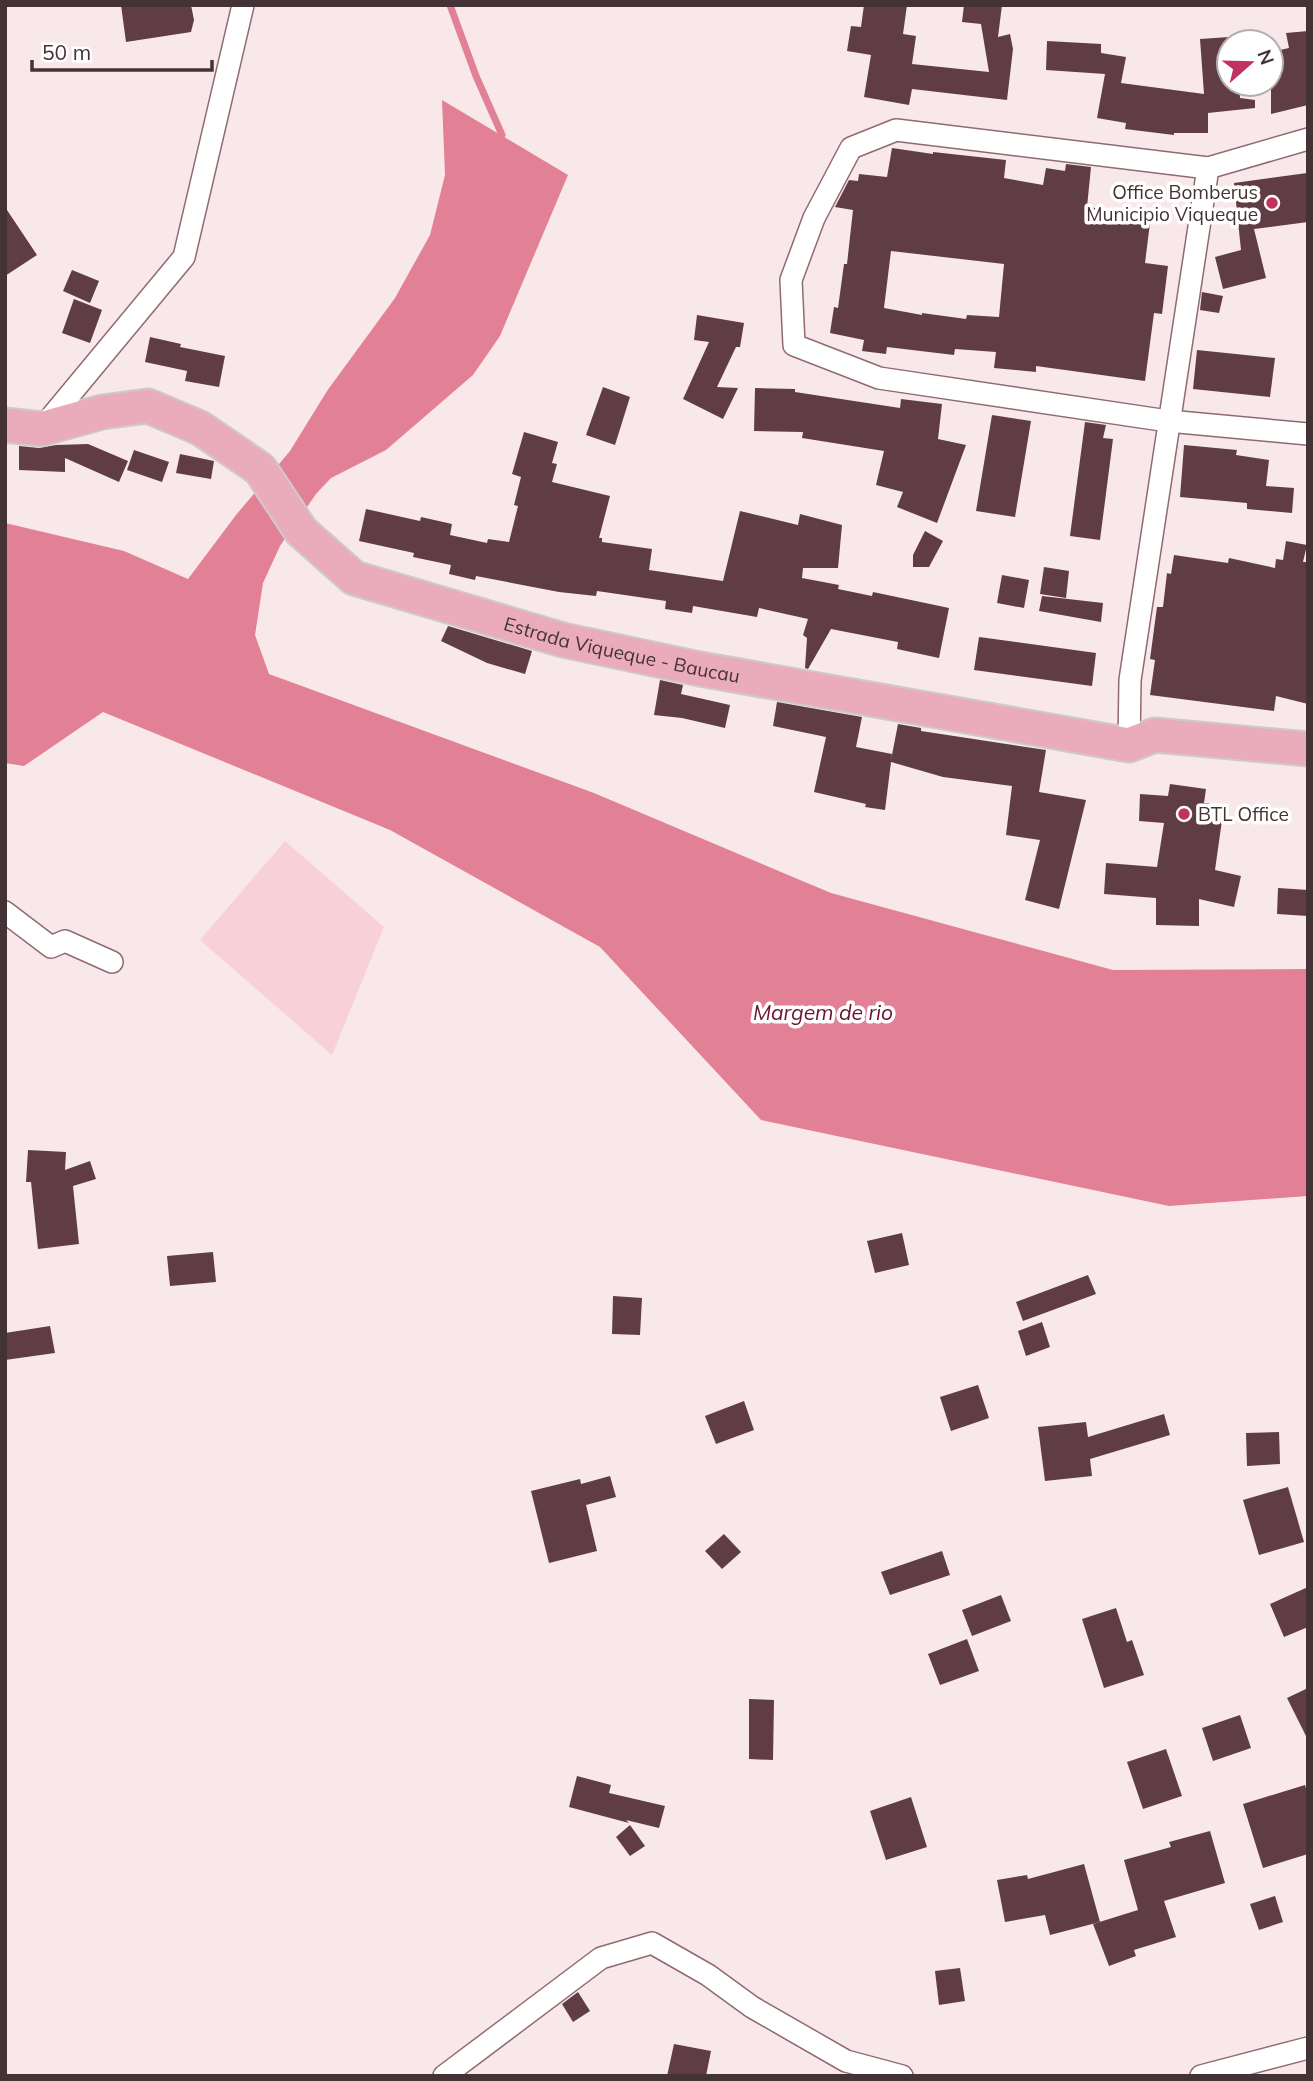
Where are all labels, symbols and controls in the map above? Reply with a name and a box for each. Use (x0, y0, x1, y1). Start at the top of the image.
scale bar (32, 28, 212, 72)
north arrow (1215, 28, 1285, 98)
text: 50 m (42, 39, 91, 65)
text: N (1252, 46, 1280, 68)
place label: Office Bomberus Municipio Viqueque (1086, 180, 1258, 226)
marker: Office Bomberus Municipio Viqueque (1264, 195, 1280, 211)
street label: Estrada Viqueque - Baucau (501, 611, 742, 688)
place label: BTL Office (1198, 802, 1289, 826)
marker: BTL Office (1176, 806, 1192, 822)
water label: Margem de rio (753, 999, 893, 1025)

